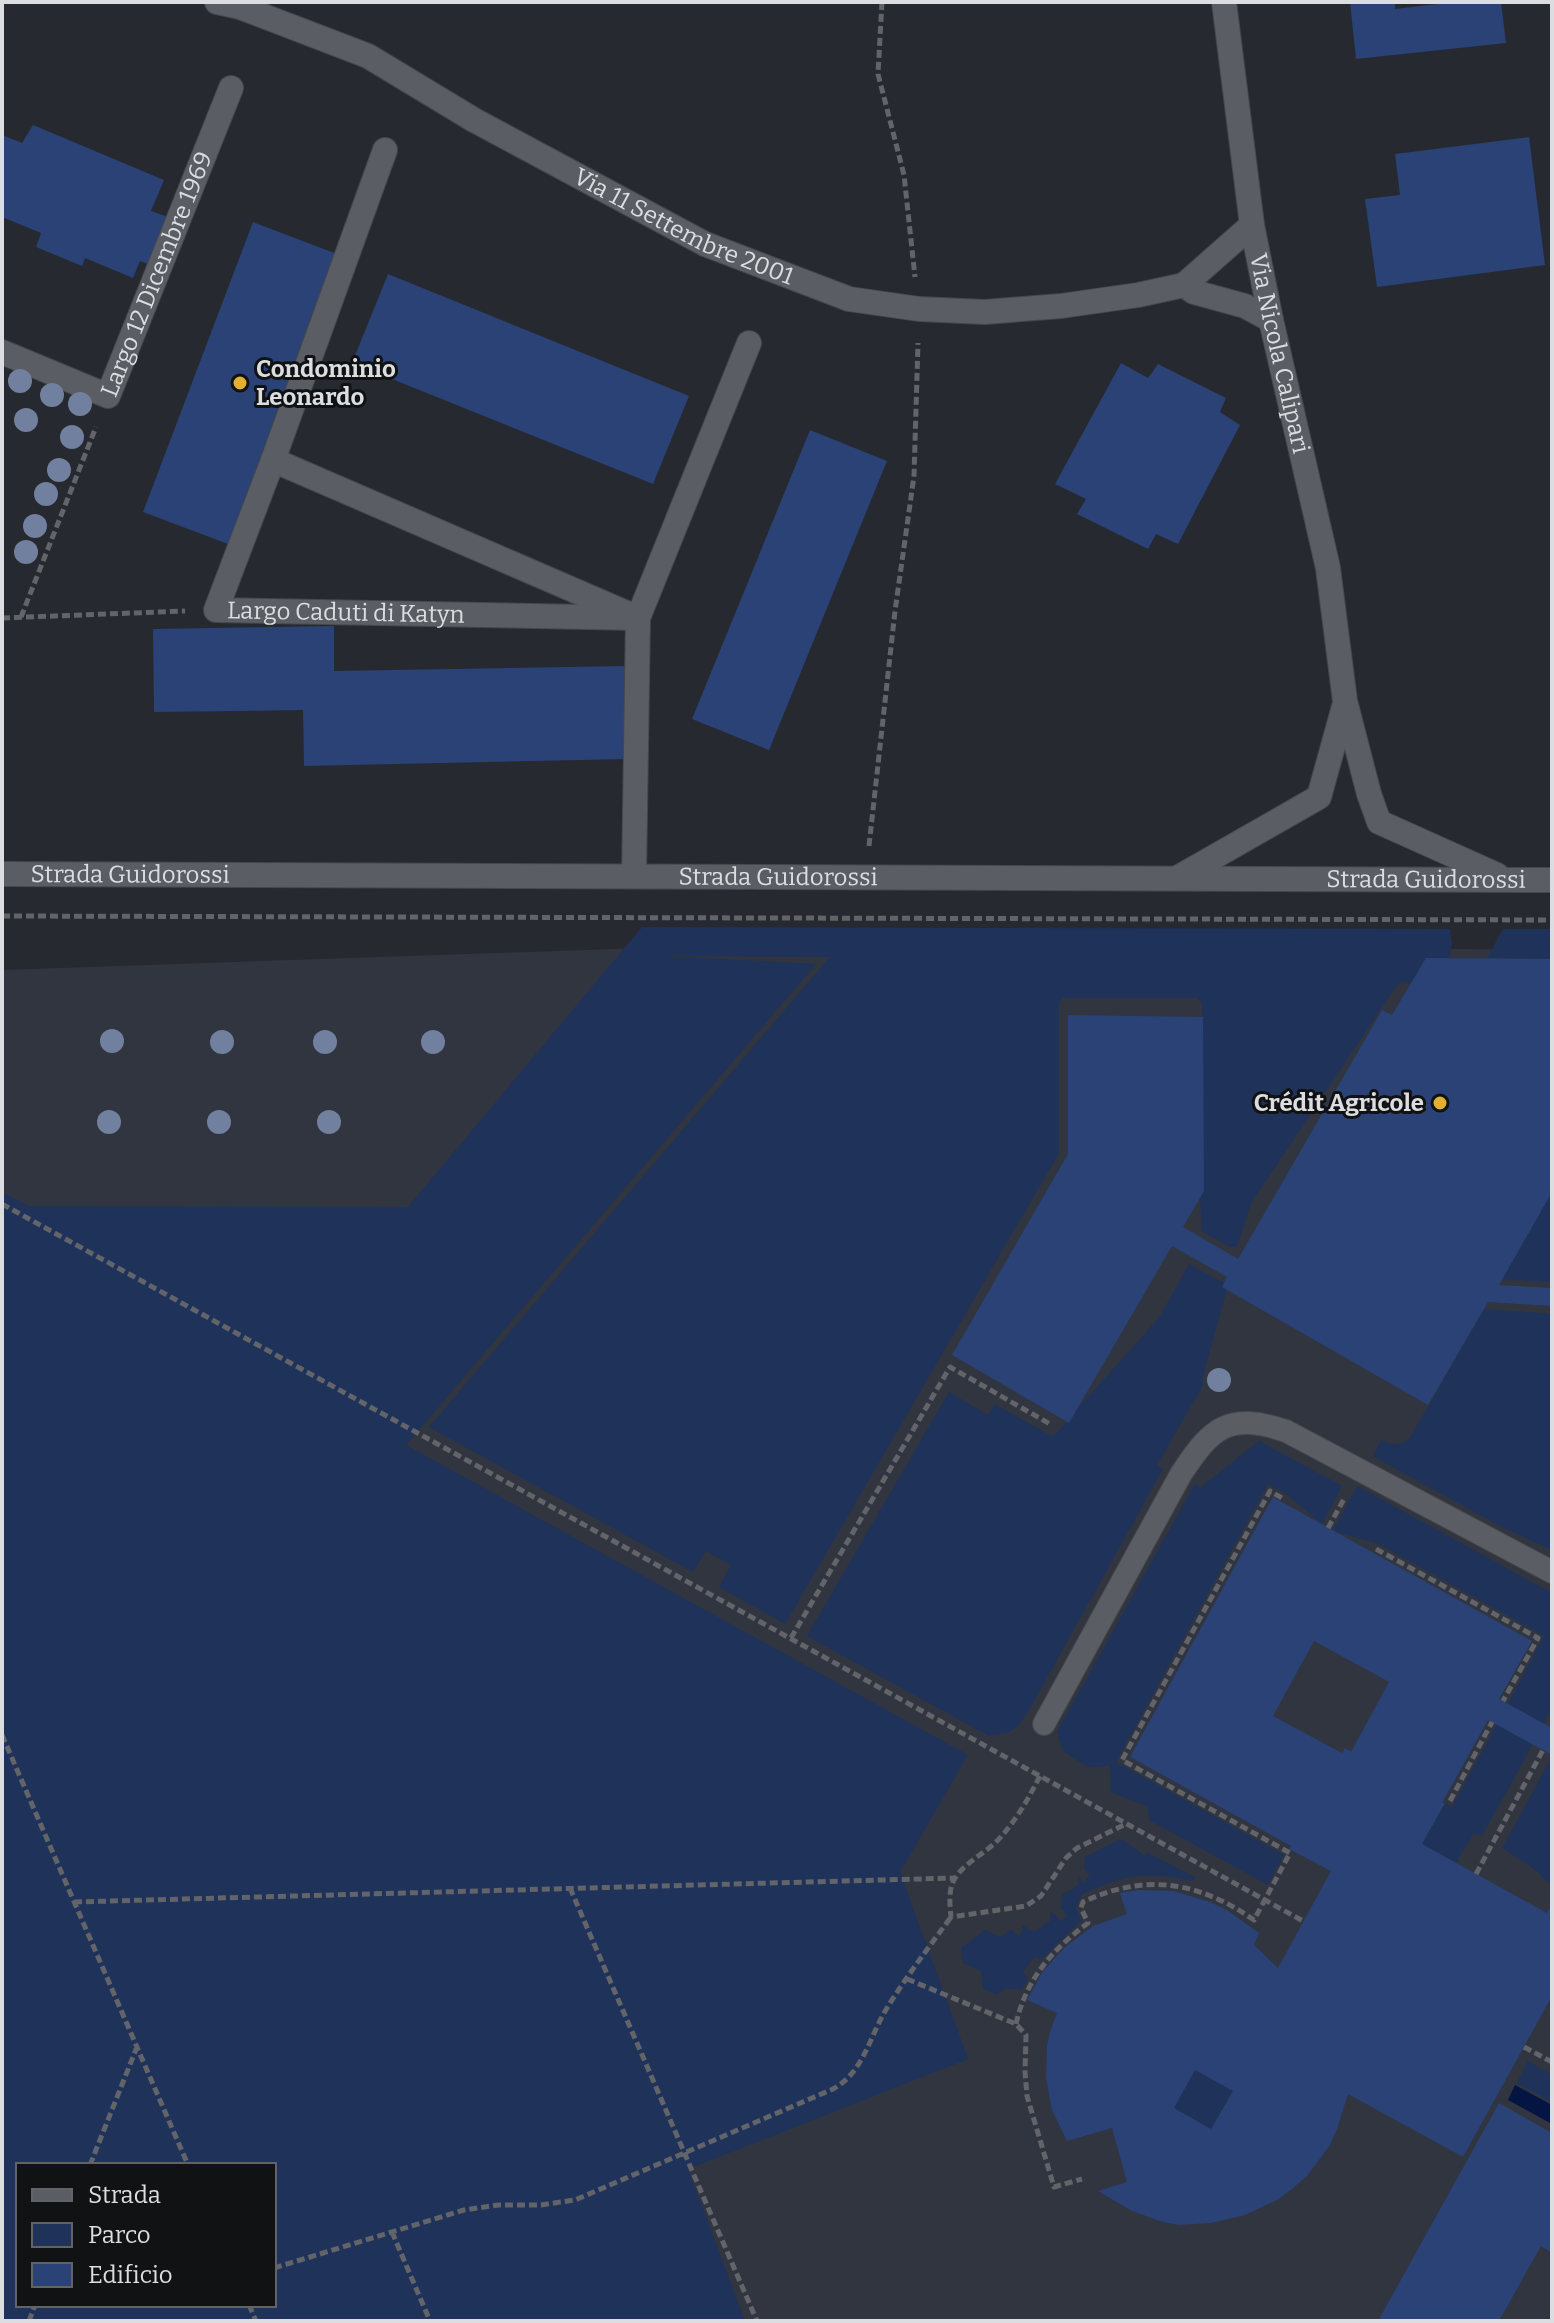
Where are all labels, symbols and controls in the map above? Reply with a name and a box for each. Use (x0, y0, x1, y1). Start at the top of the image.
street label: Largo 12 Dicembre 1969 (95, 148, 218, 401)
street label: Via 11 Settembre 2001 (569, 162, 798, 291)
street label: Via Nicola Calipari (1244, 251, 1315, 456)
place label: Condominio Leonardo (256, 355, 396, 411)
marker: Condominio Leonardo (231, 374, 249, 392)
street label: Largo Caduti di Katyn (227, 596, 465, 629)
street label: Strada Guidorossi (30, 860, 230, 889)
street label: Strada Guidorossi (678, 863, 878, 891)
street label: Strada Guidorossi (1326, 865, 1526, 894)
place label: Crédit Agricole (1254, 1089, 1424, 1117)
marker: Crédit Agricole (1431, 1094, 1449, 1112)
legend (16, 2163, 276, 2307)
text: Strada (88, 2181, 161, 2209)
text: Parco (88, 2221, 151, 2249)
text: Edificio (88, 2261, 173, 2289)

